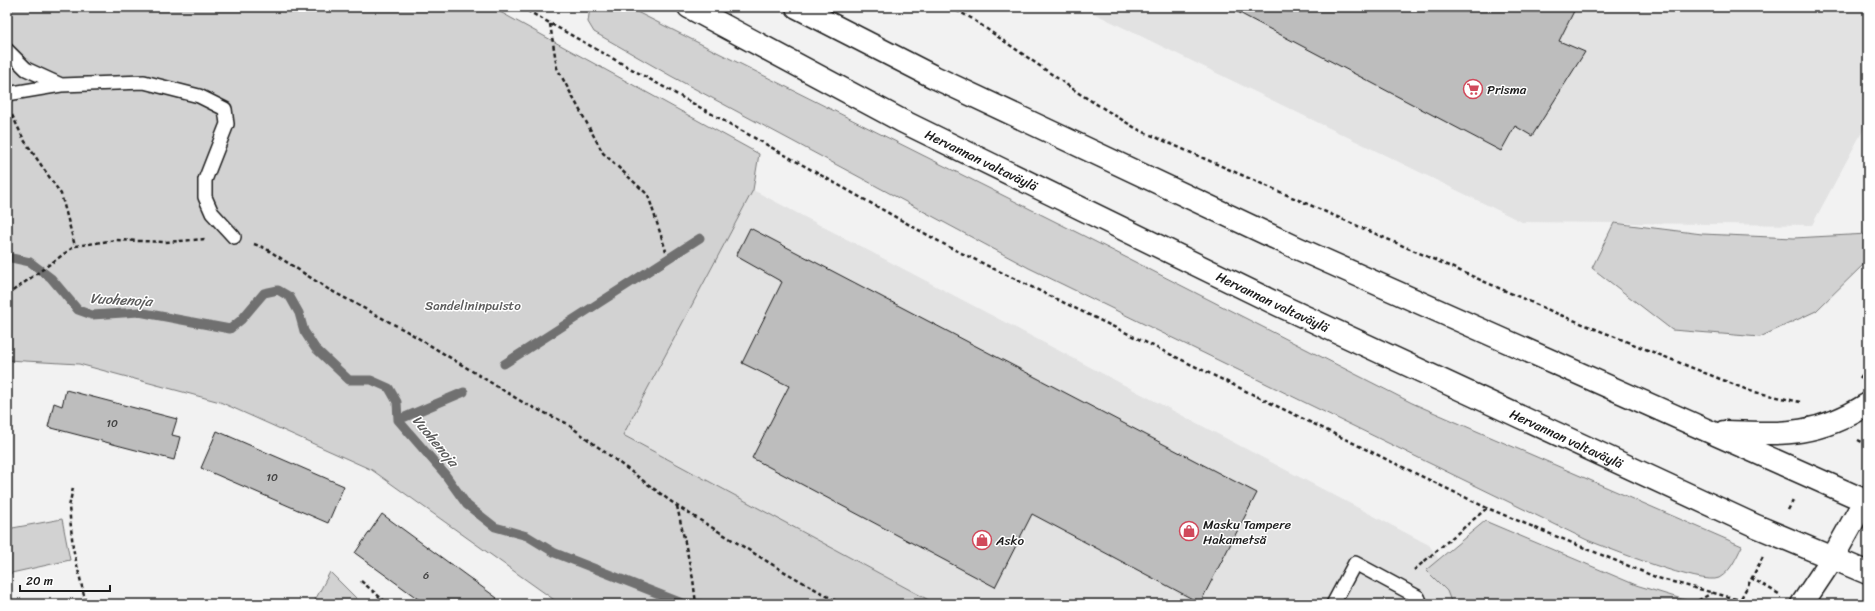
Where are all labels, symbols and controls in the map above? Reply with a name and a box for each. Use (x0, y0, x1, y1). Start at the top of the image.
supermarket icon: Prisma (1462, 78, 1484, 100)
place label: Prisma (1487, 78, 1527, 101)
street label: Hervannan valtaväylä (921, 122, 1042, 197)
street label: Hervannan valtaväylä (1212, 265, 1334, 338)
water label: Vuohenoja (89, 286, 155, 314)
park label: Sandelininpuisto (425, 294, 521, 317)
street label: Hervannan valtaväylä (1506, 402, 1628, 475)
water label: Vuohenoja (406, 409, 466, 474)
house number: 10 (106, 414, 118, 433)
house number: 10 (266, 468, 278, 487)
place label: Masku Tampere Hakametsä (1203, 513, 1291, 551)
shop icon: Masku Tampere Hakametsä (1178, 520, 1200, 542)
shop icon: Asko (971, 529, 993, 551)
place label: Asko (995, 529, 1024, 552)
house number: 6 (423, 566, 429, 585)
scale bar (20, 567, 110, 593)
text: 20 m (26, 570, 53, 592)

